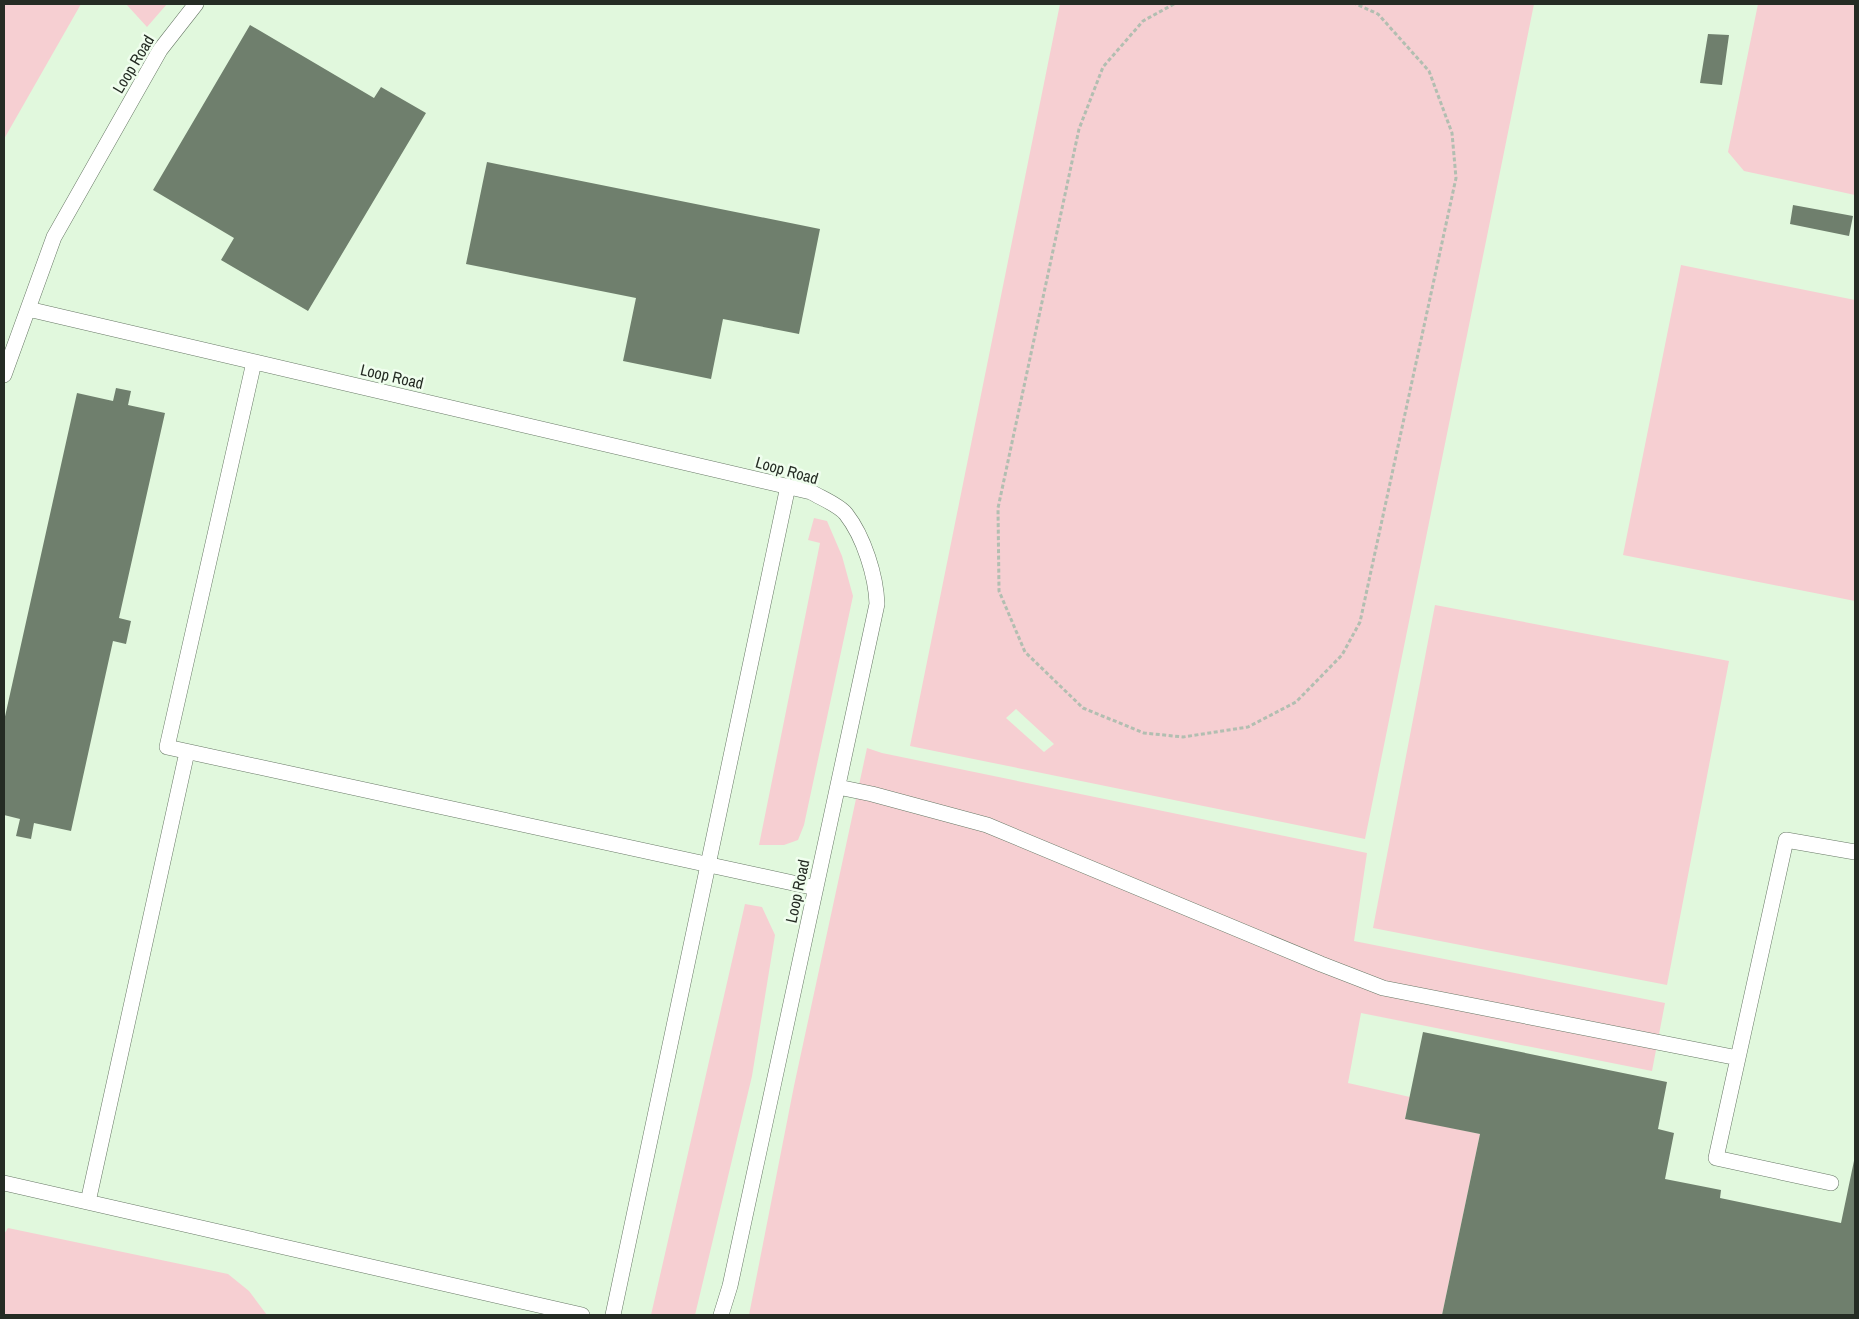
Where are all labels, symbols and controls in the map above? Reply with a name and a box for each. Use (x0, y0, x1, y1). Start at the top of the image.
street label: Loop Road (107, 31, 159, 97)
street label: Loop Road (358, 358, 426, 394)
street label: Loop Road (753, 451, 821, 489)
street label: Loop Road (780, 857, 814, 925)

